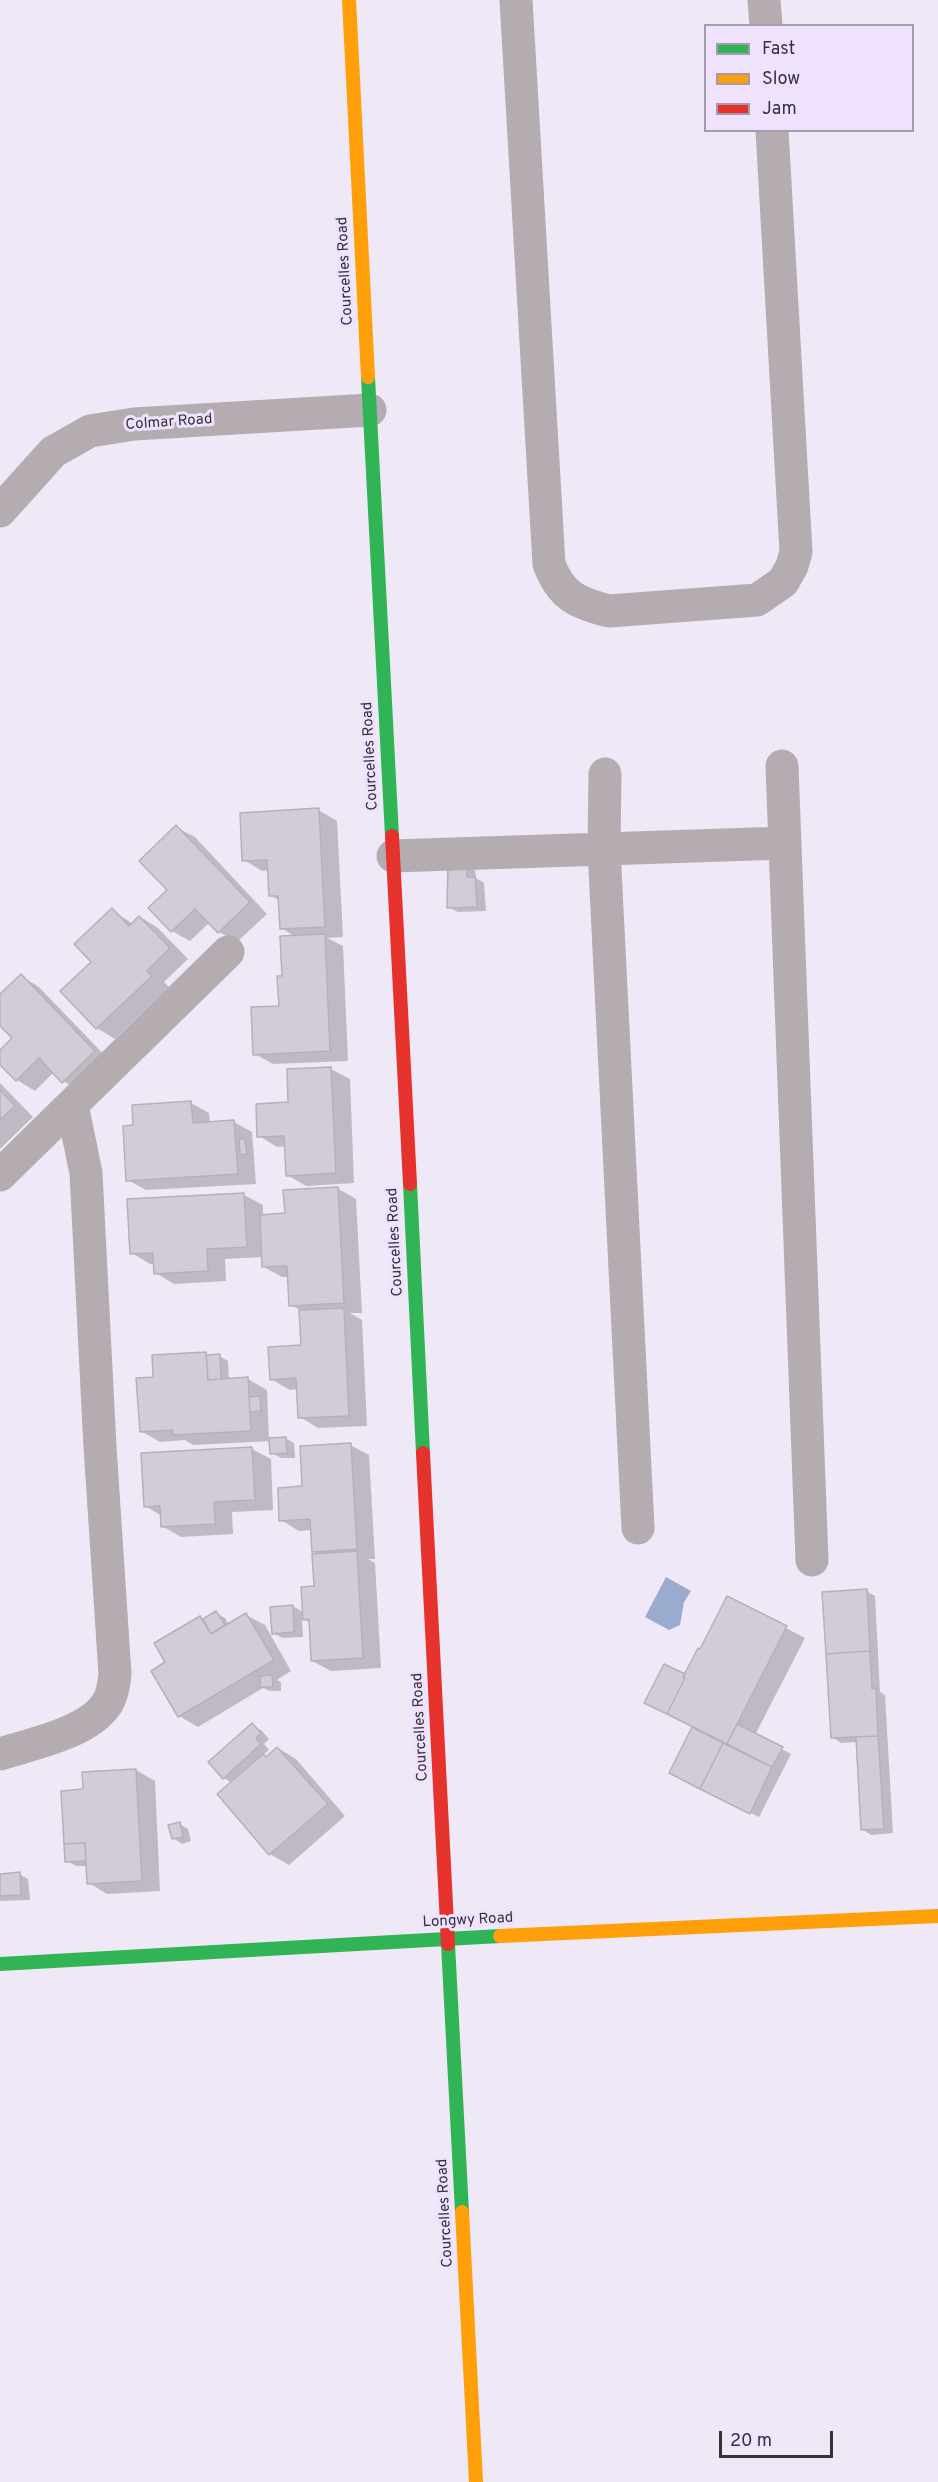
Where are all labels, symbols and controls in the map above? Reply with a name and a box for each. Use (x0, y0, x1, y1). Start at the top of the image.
legend (704, 24, 914, 132)
text: Fast (762, 38, 795, 61)
text: Slow (762, 68, 800, 91)
text: Jam (762, 98, 797, 121)
street label: Courcelles Road (334, 216, 358, 326)
street label: Colmar Road (125, 411, 213, 435)
street label: Courcelles Road (359, 701, 383, 811)
street label: Courcelles Road (384, 1187, 408, 1297)
street label: Courcelles Road (409, 1672, 433, 1782)
street label: Longwy Road (422, 1910, 514, 1932)
street label: Courcelles Road (434, 2158, 458, 2268)
scale bar (722, 2419, 836, 2457)
text: 20 m (730, 2430, 772, 2453)

